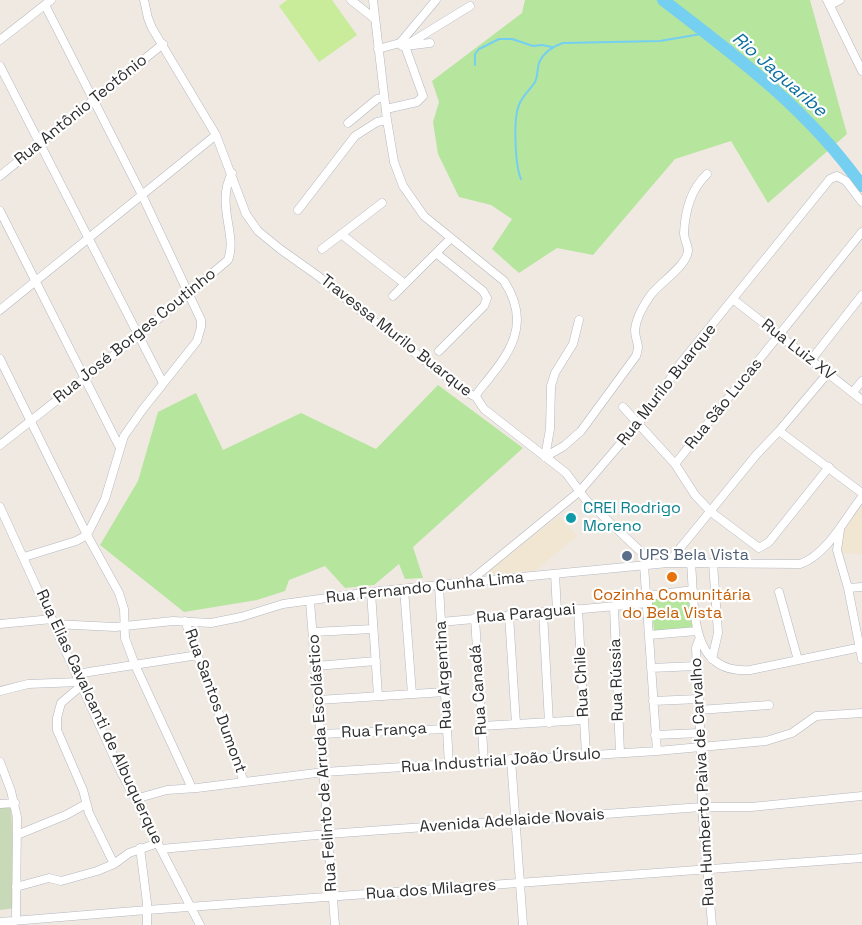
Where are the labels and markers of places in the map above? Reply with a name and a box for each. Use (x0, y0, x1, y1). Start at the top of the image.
place label: CREI Rodrigo Moreno (583, 499, 681, 537)
marker: CREI Rodrigo Moreno (564, 511, 578, 525)
place label: UPS Bela Vista (639, 546, 749, 566)
marker: UPS Bela Vista (620, 549, 634, 563)
marker: Cozinha Comunitária do Bela Vista (665, 570, 679, 584)
place label: Cozinha Comunitária do Bela Vista (593, 586, 751, 624)

